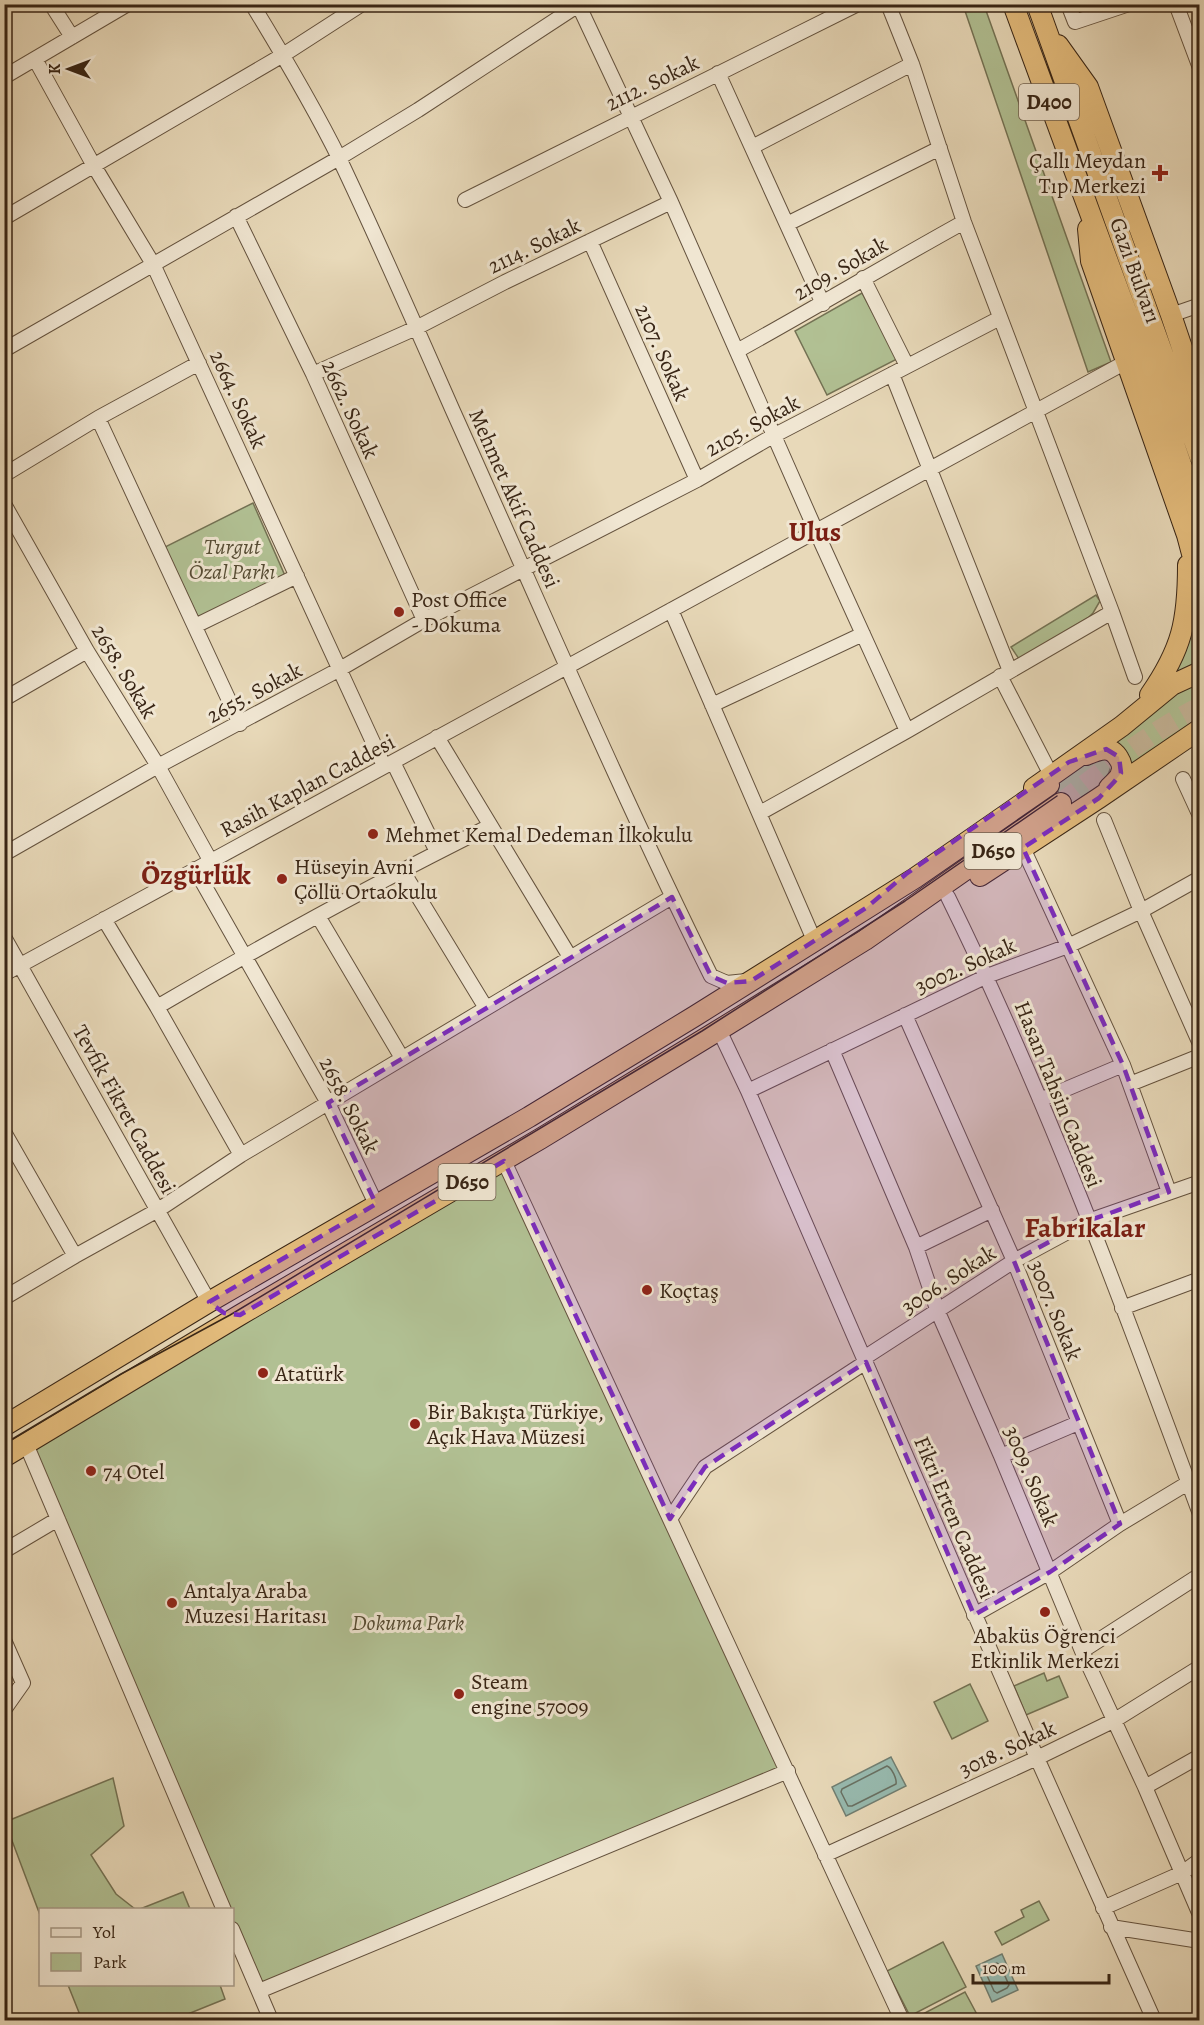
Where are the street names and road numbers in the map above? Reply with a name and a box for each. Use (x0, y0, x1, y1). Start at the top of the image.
street label: 2112. Sokak (601, 47, 704, 118)
road number: D400 (1019, 84, 1079, 120)
street label: 2114. Sokak (483, 210, 586, 281)
street label: Gazi Bulvarı (1102, 213, 1168, 327)
street label: 2109. Sokak (788, 230, 893, 308)
street label: 2107. Sokak (627, 299, 697, 406)
street label: 2664. Sokak (202, 345, 274, 454)
street label: 2662. Sokak (314, 355, 386, 464)
street label: 2105. Sokak (700, 388, 805, 464)
street label: Mehmet Akif Caddesi (461, 404, 567, 593)
street label: 2658. Sokak (84, 619, 164, 724)
street label: 2655. Sokak (202, 655, 307, 731)
street label: Rasih Kaplan Caddesi (215, 727, 400, 845)
road number: D650 (964, 833, 1022, 869)
street label: 3002. Sokak (910, 930, 1021, 1001)
street label: Hasan Tahsin Caddesi (1007, 997, 1109, 1192)
street label: Tevfik Fikret Caddesi (65, 1020, 183, 1199)
street label: 2658. Sokak (312, 1052, 386, 1159)
road number: D650 (438, 1164, 496, 1200)
street label: 3006. Sokak (895, 1238, 1002, 1322)
street label: 3007. Sokak (1021, 1255, 1089, 1365)
street label: 3009. Sokak (996, 1421, 1066, 1532)
street label: Fikri Erten Caddesi (906, 1432, 1002, 1603)
street label: 3018. Sokak (954, 1713, 1061, 1784)

